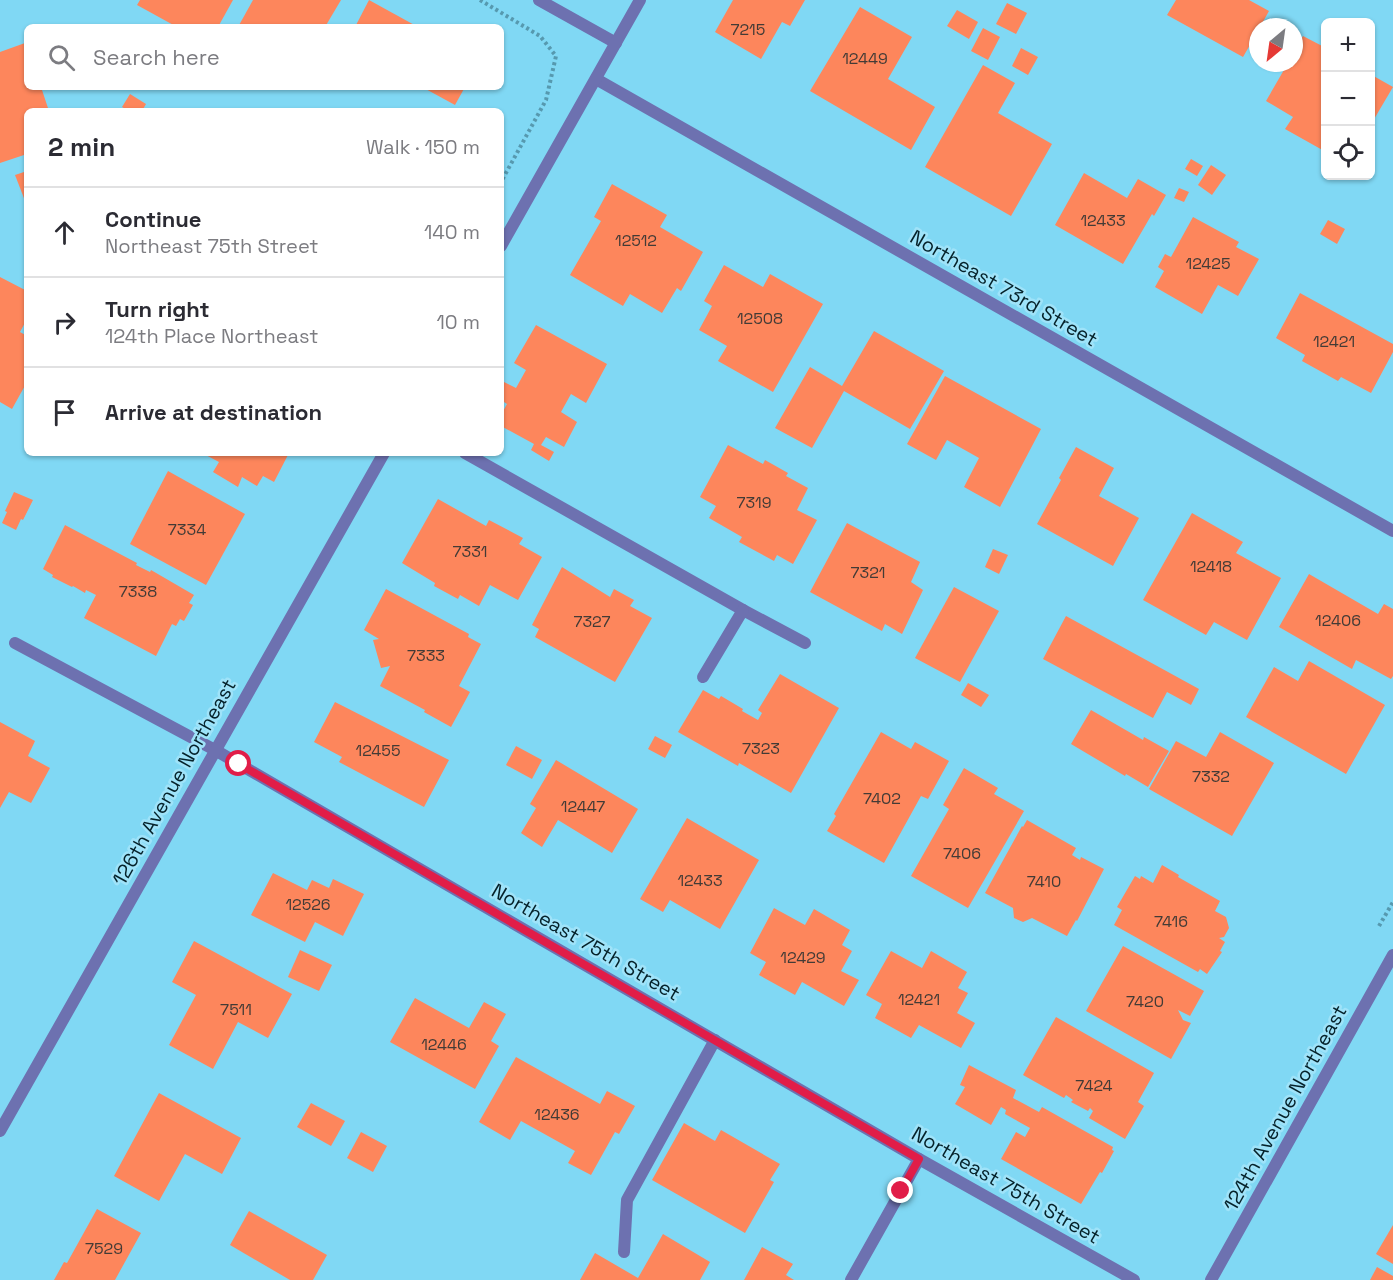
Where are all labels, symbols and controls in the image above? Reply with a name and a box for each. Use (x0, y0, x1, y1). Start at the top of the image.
north arrow (1249, 18, 1303, 72)
map controls (1321, 18, 1375, 180)
button: + (1321, 18, 1375, 72)
house number: 7215 (731, 19, 765, 40)
search box (24, 24, 504, 90)
icon: search (45, 41, 78, 74)
text: Search here (93, 43, 220, 71)
house number: 12449 (842, 48, 888, 69)
button: − (1321, 72, 1375, 126)
button: locate (1321, 126, 1375, 180)
text: 2 min (48, 130, 115, 164)
text: Walk · 150 m (366, 134, 480, 160)
text: Continue (105, 205, 201, 233)
house number: 12433 (1080, 210, 1126, 231)
icon: ahead (48, 216, 81, 249)
text: 140 m (424, 219, 480, 245)
street label: Northeast 73rd Street (906, 224, 1102, 352)
house number: 12512 (615, 230, 657, 251)
text: Northeast 75th Street (105, 233, 319, 259)
house number: 12425 (1185, 253, 1231, 274)
text: Turn right (105, 295, 210, 323)
icon: right (48, 306, 81, 339)
house number: 12508 (737, 308, 783, 329)
text: 10 m (436, 309, 480, 335)
text: 124th Place Northeast (105, 323, 318, 349)
house number: 12421 (1313, 331, 1355, 352)
icon: arrive (48, 396, 81, 429)
text: Arrive at destination (105, 398, 322, 426)
house number: 7319 (737, 492, 771, 513)
house number: 7334 (168, 519, 206, 540)
house number: 7331 (453, 541, 487, 562)
house number: 12418 (1190, 556, 1232, 577)
house number: 7321 (850, 562, 886, 583)
house number: 7338 (119, 581, 157, 602)
house number: 12406 (1315, 610, 1361, 631)
house number: 7327 (573, 611, 611, 632)
house number: 7333 (407, 645, 445, 666)
street label: 126th Avenue Northeast (106, 674, 242, 890)
house number: 7323 (742, 738, 780, 759)
house number: 12455 (355, 740, 401, 761)
route start (225, 750, 251, 776)
house number: 7332 (1192, 766, 1230, 787)
house number: 7402 (863, 788, 901, 809)
house number: 12447 (561, 796, 605, 817)
house number: 7406 (943, 843, 981, 864)
house number: 12433 (677, 870, 723, 891)
house number: 7410 (1027, 871, 1061, 892)
street label: Northeast 75th Street (487, 877, 685, 1007)
house number: 12526 (285, 894, 331, 915)
house number: 7416 (1154, 911, 1188, 932)
house number: 12429 (780, 947, 826, 968)
house number: 12421 (898, 989, 940, 1010)
house number: 7420 (1126, 991, 1164, 1012)
house number: 7511 (220, 999, 252, 1020)
street label: 124th Avenue Northeast (1217, 1000, 1353, 1216)
house number: 12446 (421, 1034, 467, 1055)
house number: 7424 (1075, 1075, 1113, 1096)
house number: 12436 (534, 1104, 580, 1125)
street label: Northeast 75th Street (907, 1120, 1105, 1250)
route end (887, 1177, 913, 1203)
house number: 7529 (85, 1238, 123, 1259)

